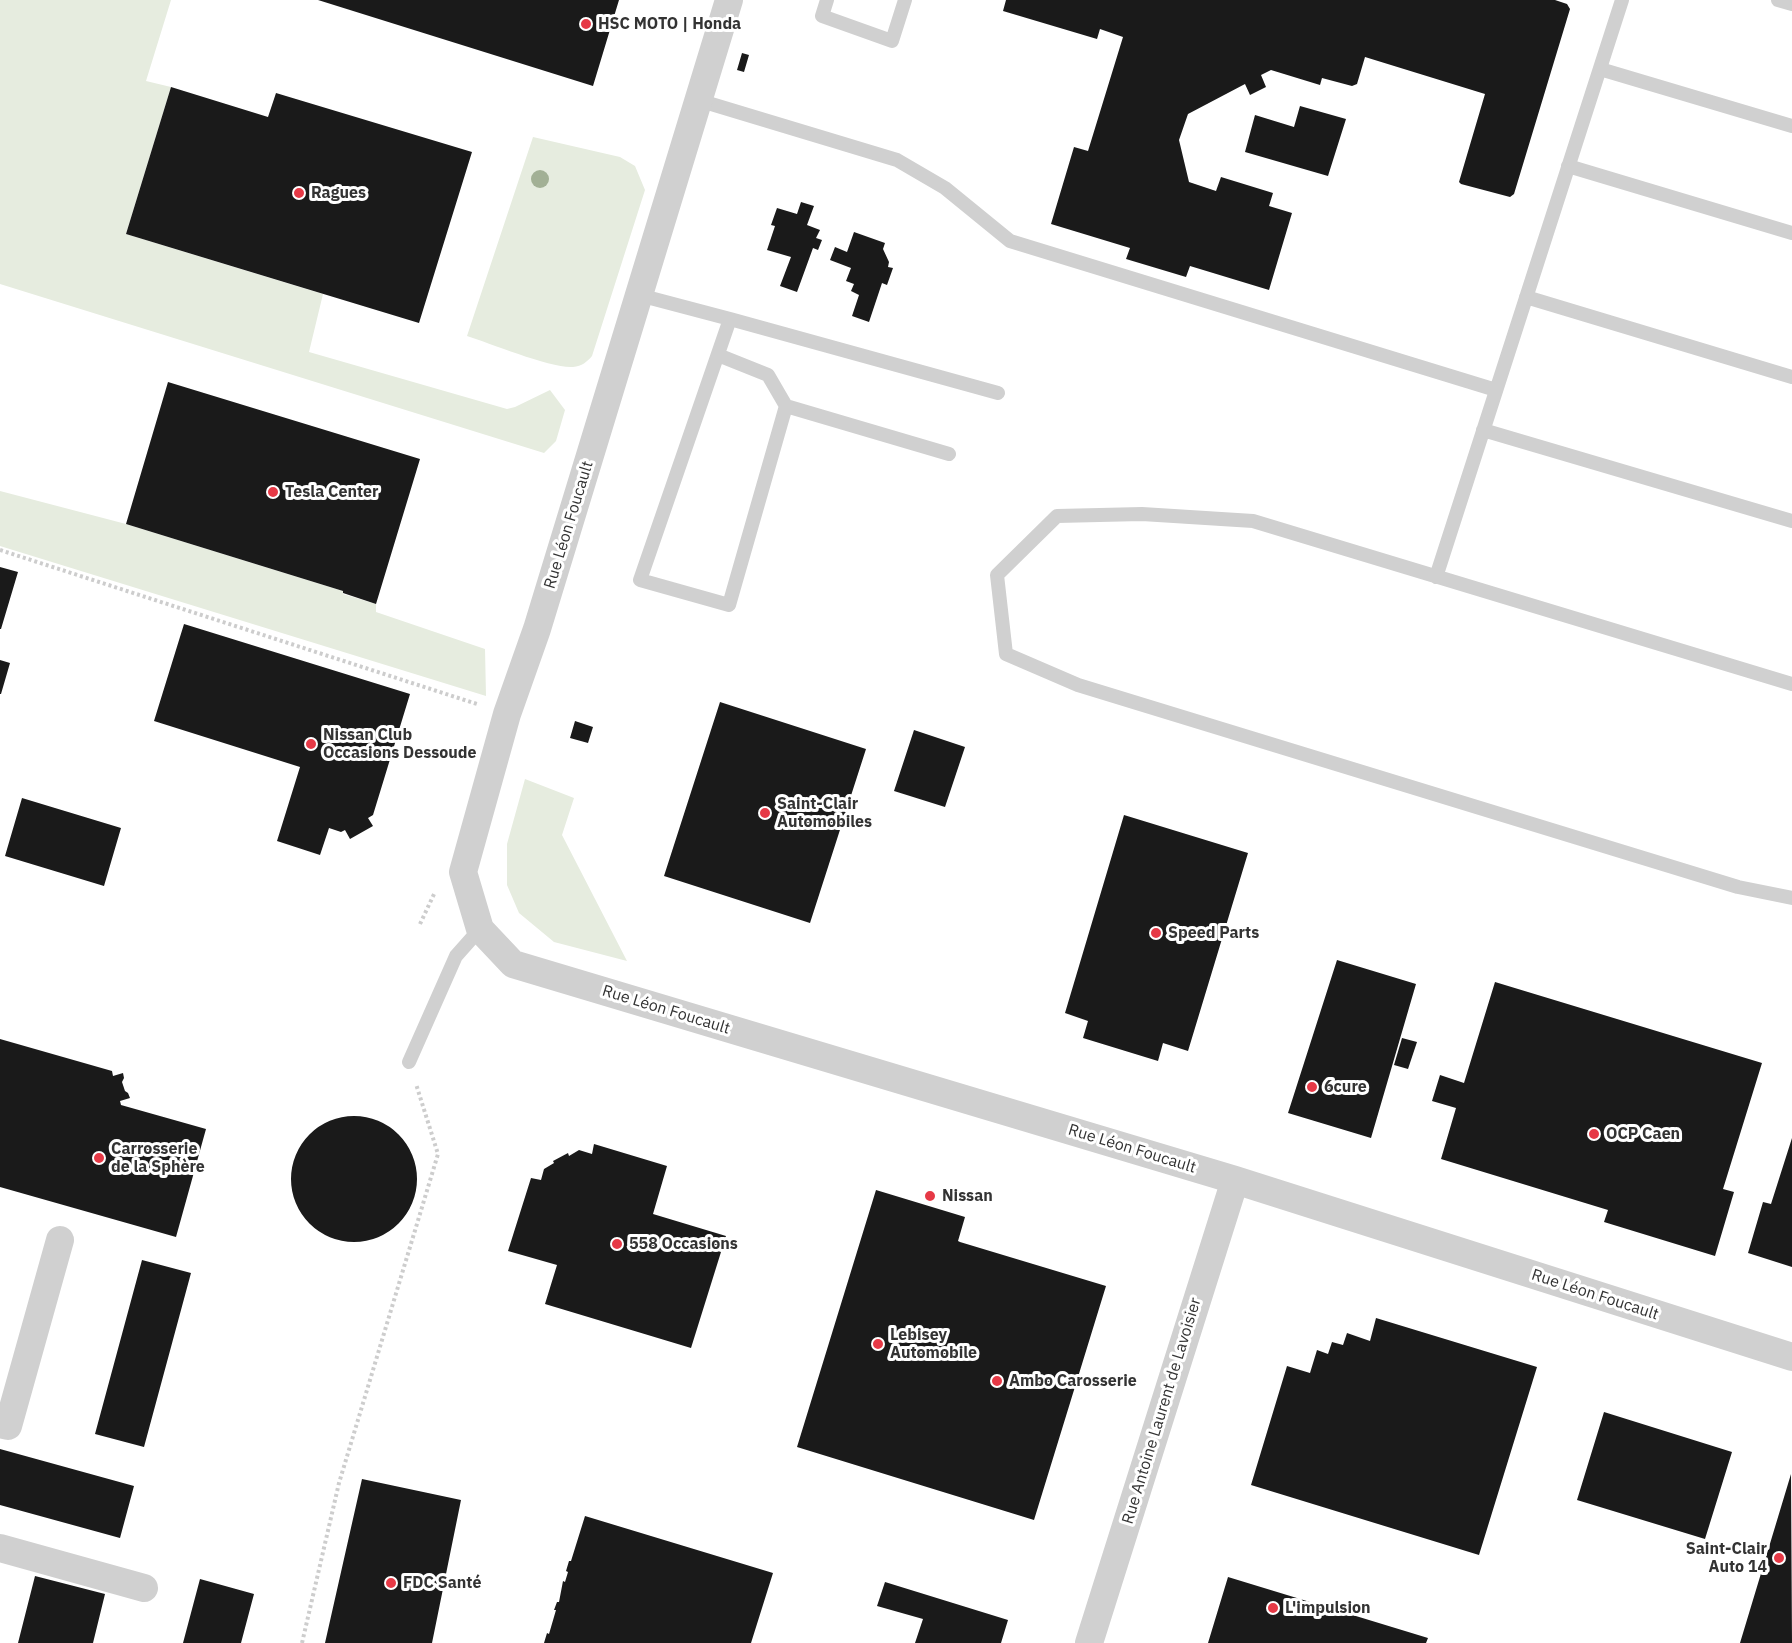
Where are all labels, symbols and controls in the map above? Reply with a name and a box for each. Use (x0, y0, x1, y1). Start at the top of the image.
place label: HSC MOTO | Honda (598, 14, 741, 34)
marker: HSC MOTO | Honda (579, 17, 593, 31)
place label: Ragues (311, 183, 366, 203)
marker: Ragues (292, 186, 306, 200)
street label: Rue Léon Foucault (540, 459, 598, 591)
place label: Tesla Center (285, 482, 379, 502)
marker: Tesla Center (266, 485, 280, 499)
place label: Nissan Club Occasions Dessoude (323, 725, 476, 763)
marker: Nissan Club Occasions Dessoude (304, 737, 318, 751)
place label: Saint-Clair Automobiles (777, 794, 872, 832)
marker: Saint-Clair Automobiles (758, 806, 772, 820)
place label: Speed Parts (1168, 923, 1259, 943)
marker: Speed Parts (1149, 926, 1163, 940)
street label: Rue Léon Foucault (600, 981, 732, 1039)
place label: 6cure (1324, 1077, 1367, 1097)
marker: 6cure (1305, 1080, 1319, 1094)
street label: Rue Léon Foucault (1066, 1120, 1198, 1178)
place label: OCP Caen (1606, 1124, 1680, 1144)
marker: OCP Caen (1587, 1127, 1601, 1141)
place label: Carrosserie de la Sphère (111, 1139, 205, 1177)
marker: Carrosserie de la Sphère (92, 1151, 106, 1165)
place label: Nissan (942, 1186, 993, 1206)
marker: Nissan (923, 1189, 937, 1203)
place label: 558 Occasions (629, 1234, 738, 1254)
marker: 558 Occasions (610, 1237, 624, 1251)
street label: Rue Léon Foucault (1529, 1265, 1661, 1325)
street label: Rue Antoine Laurent de Lavoisier (1118, 1296, 1206, 1526)
place label: Lebisey Automobile (890, 1325, 977, 1363)
marker: Lebisey Automobile (871, 1337, 885, 1351)
place label: Ambo Carosserie (1009, 1371, 1137, 1391)
marker: Ambo Carosserie (990, 1374, 1004, 1388)
place label: Saint-Clair Auto 14 (1686, 1539, 1767, 1577)
marker: Saint-Clair Auto 14 (1772, 1551, 1786, 1565)
place label: FDC Santé (403, 1573, 481, 1593)
marker: FDC Santé (384, 1576, 398, 1590)
place label: L'impulsion (1285, 1598, 1371, 1618)
marker: L'impulsion (1266, 1601, 1280, 1615)

